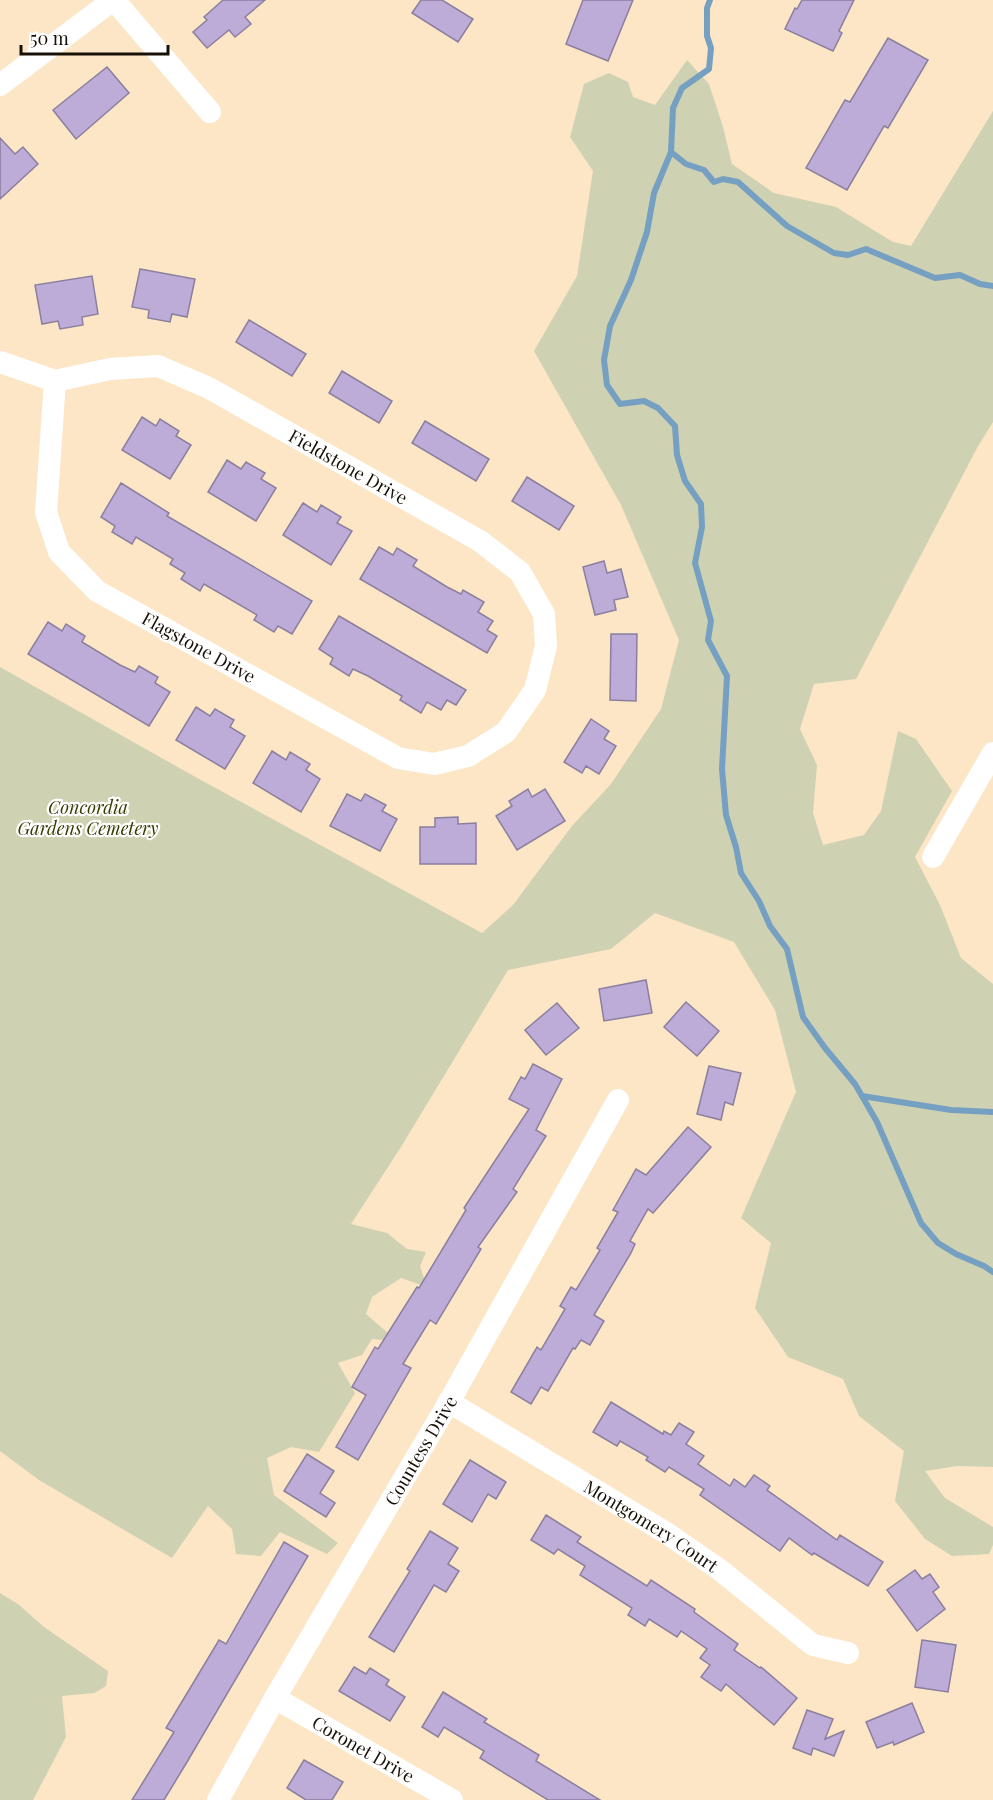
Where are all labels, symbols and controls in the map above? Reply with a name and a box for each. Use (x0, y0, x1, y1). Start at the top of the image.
scale bar (21, 18, 168, 56)
text: 50 m (30, 26, 69, 50)
street label: Fieldstone Drive (285, 424, 412, 510)
street label: Flagstone Drive (138, 606, 260, 688)
park label: Concordia Gardens Cemetery (18, 795, 159, 840)
street label: Countess Drive (379, 1391, 462, 1510)
street label: Montgomery Court (580, 1474, 723, 1578)
street label: Coronet Drive (308, 1710, 419, 1788)

